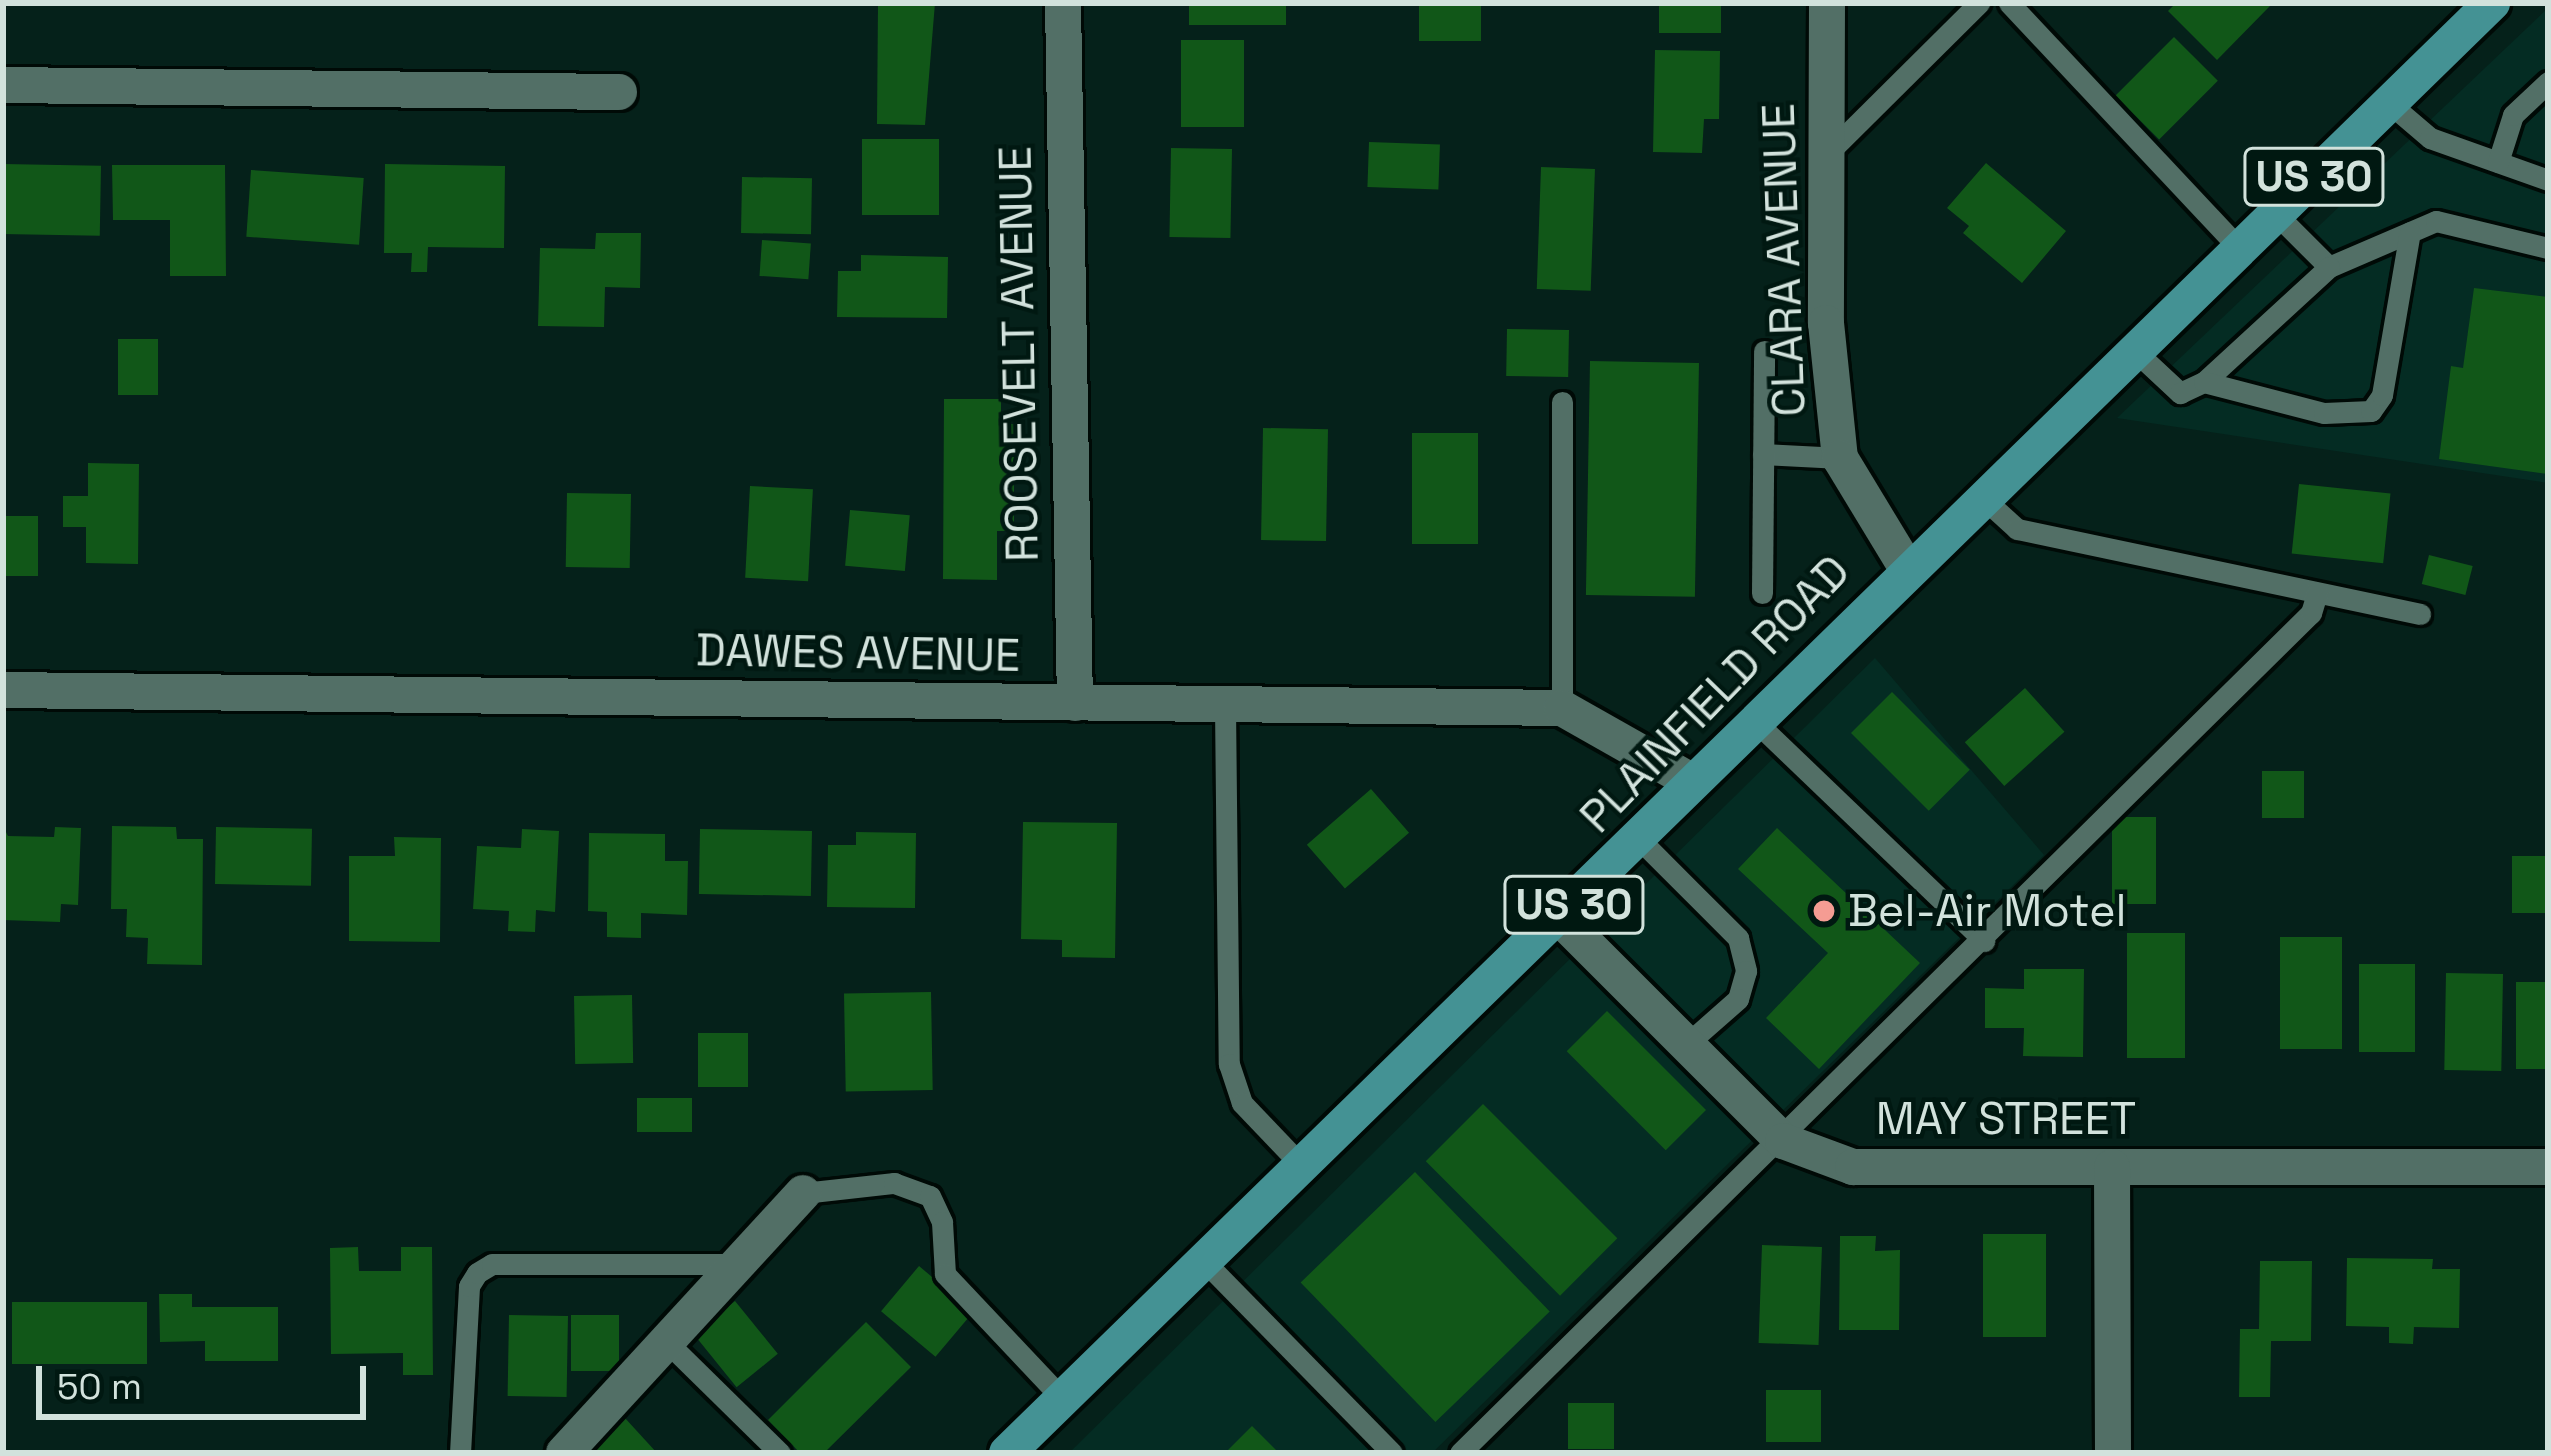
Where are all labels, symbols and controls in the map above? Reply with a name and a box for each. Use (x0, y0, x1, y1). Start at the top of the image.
street label: CLARA AVENUE (1752, 102, 1816, 418)
road number: US 30 (2242, 141, 2386, 213)
street label: ROOSEVELT AVENUE (988, 145, 1050, 563)
street label: PLAINFIELD ROAD (1569, 544, 1861, 844)
street label: DAWES AVENUE (695, 623, 1021, 683)
road number: US 30 (1502, 869, 1646, 941)
place label: Bel-Air Motel (1848, 884, 2127, 938)
marker: Bel-Air Motel (1811, 898, 1837, 924)
street label: MAY STREET (1875, 1092, 2137, 1146)
scale bar (42, 1342, 372, 1416)
text: 50 m (57, 1364, 142, 1410)

